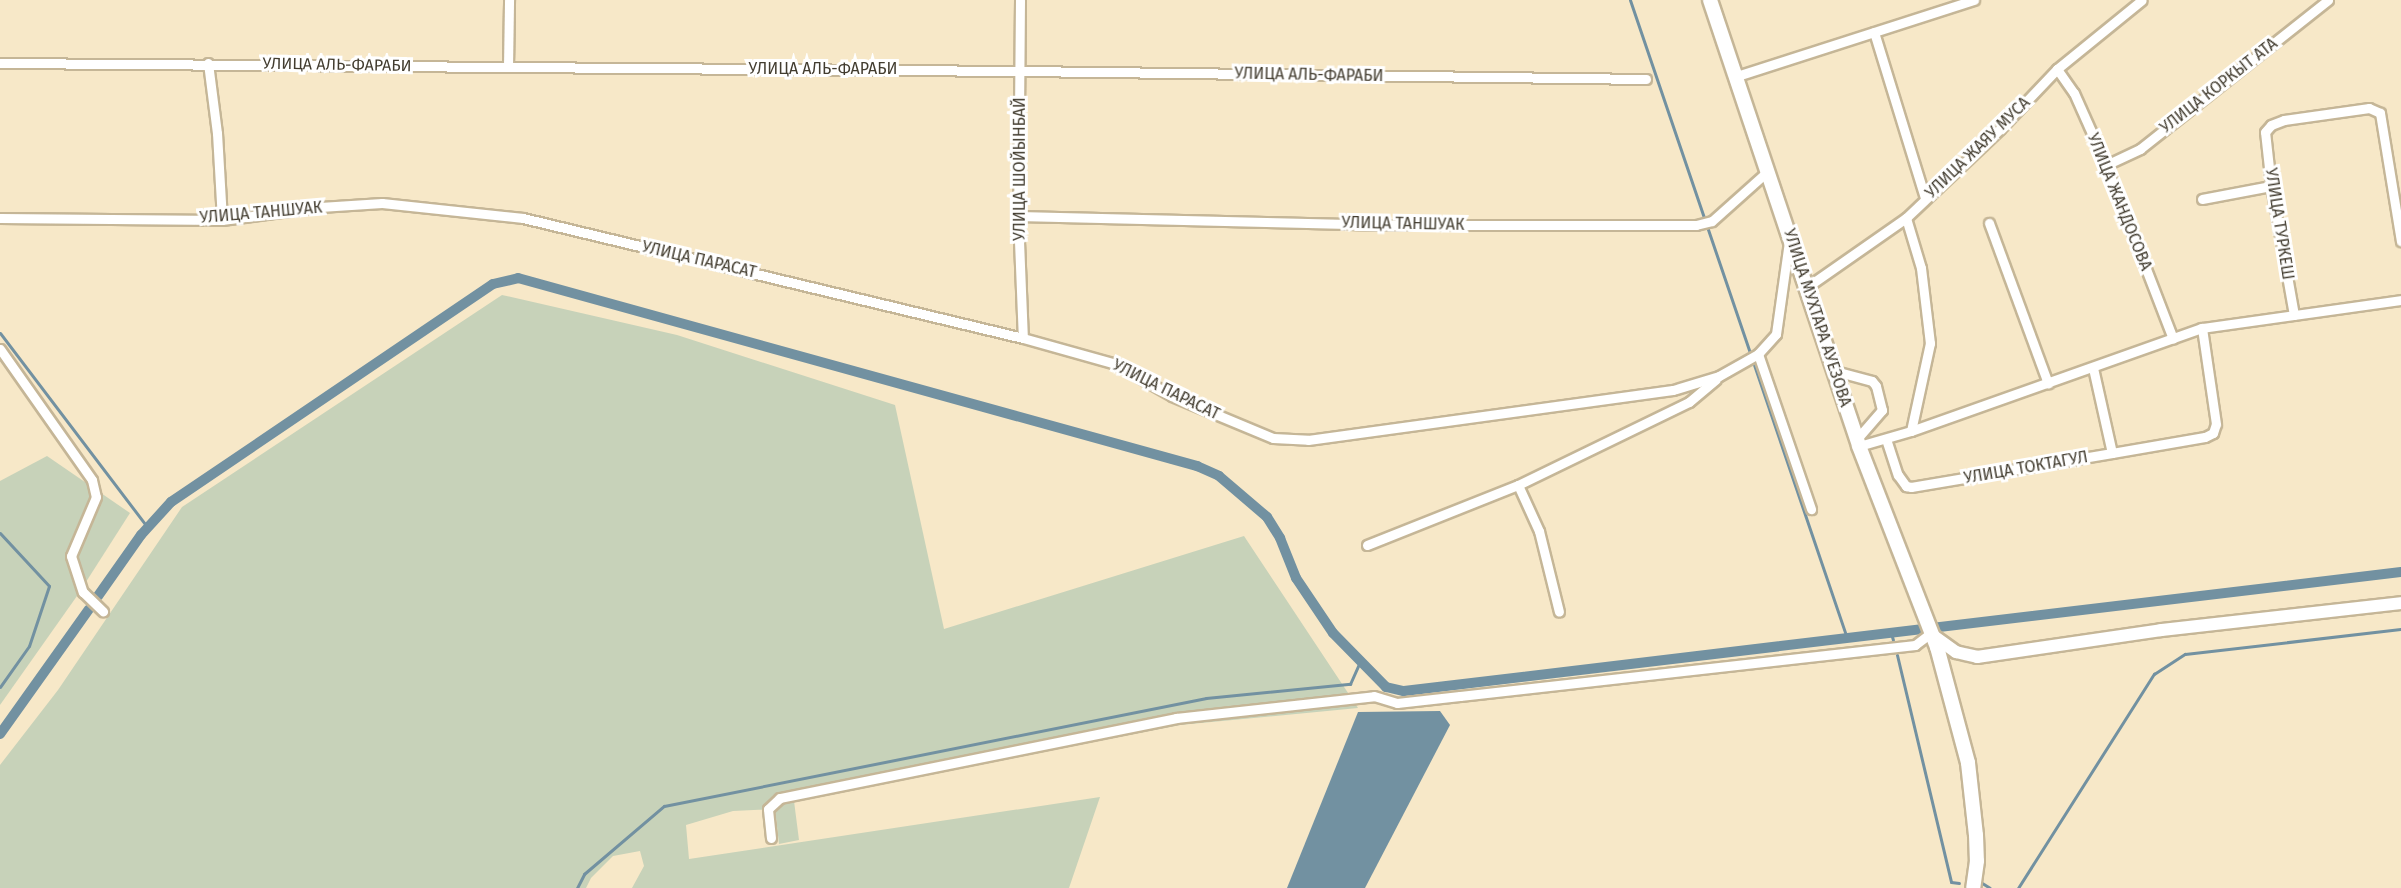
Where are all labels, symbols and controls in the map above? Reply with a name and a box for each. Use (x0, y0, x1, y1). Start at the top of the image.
street label: УЛИЦА КОРКЫТ АТА (2157, 34, 2281, 138)
street label: УЛИЦА АЛЬ-ФАРАБИ (262, 54, 412, 76)
street label: УЛИЦА АЛЬ-ФАРАБИ (749, 59, 897, 79)
street label: УЛИЦА АЛЬ-ФАРАБИ (1234, 64, 1384, 86)
street label: УЛИЦА ЖАЯУ МУСА (1922, 93, 2034, 203)
street label: УЛИЦА ШОЙЫНБАЙ (1010, 97, 1030, 241)
street label: УЛИЦА ЖАНДОСОВА (2083, 131, 2155, 273)
street label: УЛИЦА ТУРКЕШ (2261, 167, 2297, 281)
street label: УЛИЦА ТАНШУАК (199, 198, 323, 228)
street label: УЛИЦА ТАНШУАК (1341, 213, 1465, 235)
street label: УЛИЦА МУХТАРА АУЕЗОВА (1779, 227, 1855, 409)
street label: УЛИЦА ПАРАСАТ (640, 238, 758, 282)
street label: УЛИЦА ПАРАСАТ (1109, 356, 1223, 424)
street label: УЛИЦА ТОКТАГУЛ (1962, 448, 2090, 488)

